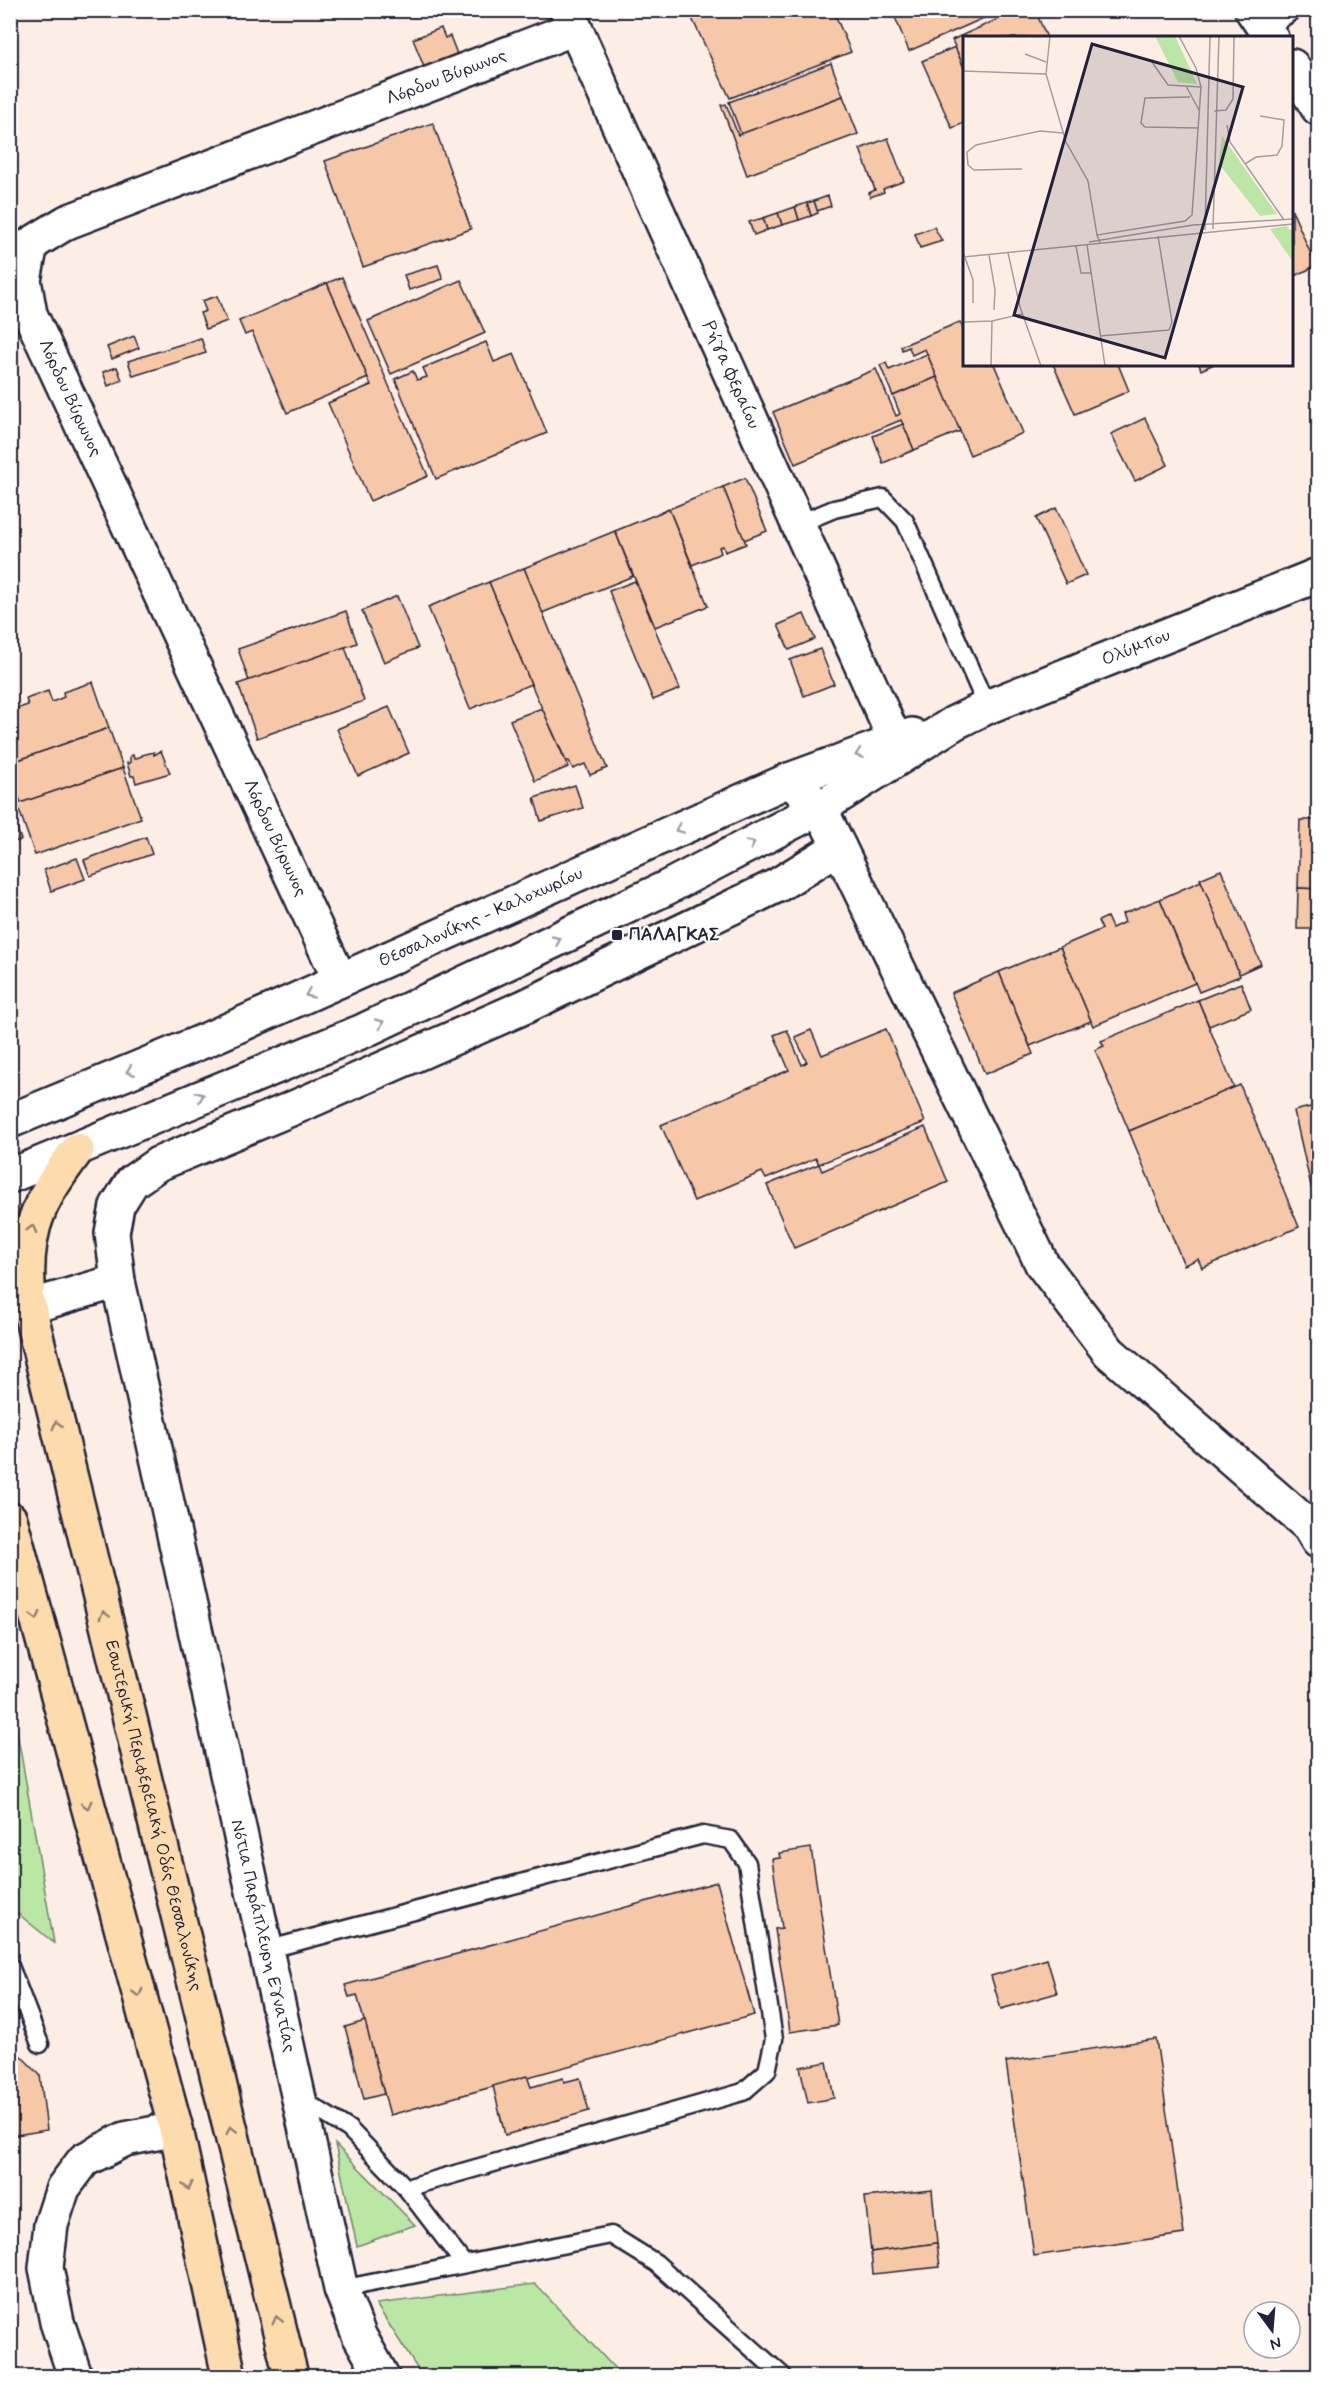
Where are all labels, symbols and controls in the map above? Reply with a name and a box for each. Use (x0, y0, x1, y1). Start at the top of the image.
inset map (963, 36, 1293, 366)
street label: Λόρδου Βύρωνος (383, 43, 510, 111)
street label: Ρήγα Φεραίου (696, 317, 766, 433)
street label: Λόρδου Βύρωνος (32, 335, 108, 461)
street label: Ολύμπου (1098, 623, 1174, 672)
one-way arrow (854, 746, 865, 759)
street label: Λόρδου Βύρωνος (237, 775, 313, 901)
one-way arrow (674, 821, 685, 833)
one-way arrow (744, 840, 755, 851)
street label: Θεσσαλονίκης - Καλοχωρίου (375, 861, 587, 973)
place label: ΠΑΛΑΓΚΑΣ (629, 923, 720, 947)
marker: ΠΑΛΑΓΚΑΣ (610, 928, 624, 942)
one-way arrow (550, 935, 561, 947)
one-way arrow (304, 986, 315, 998)
one-way arrow (374, 1018, 385, 1030)
one-way arrow (125, 1064, 136, 1076)
one-way arrow (194, 1091, 205, 1103)
one-way arrow (25, 1224, 38, 1234)
one-way arrow (52, 1420, 65, 1430)
one-way arrow (98, 1610, 111, 1620)
one-way arrow (29, 1611, 42, 1621)
street label: Εσωτερική Περιφερειακή Οδός Θεσσαλονίκης (99, 1638, 208, 1994)
one-way arrow (80, 1799, 92, 1810)
street label: Νότια Παράπλευρη Εγνατίας (224, 1817, 302, 2055)
one-way arrow (131, 1988, 144, 1998)
one-way arrow (225, 2126, 238, 2136)
one-way arrow (181, 2181, 194, 2191)
north arrow (1242, 2300, 1302, 2360)
one-way arrow (271, 2315, 284, 2325)
text: N (1268, 2331, 1284, 2355)

